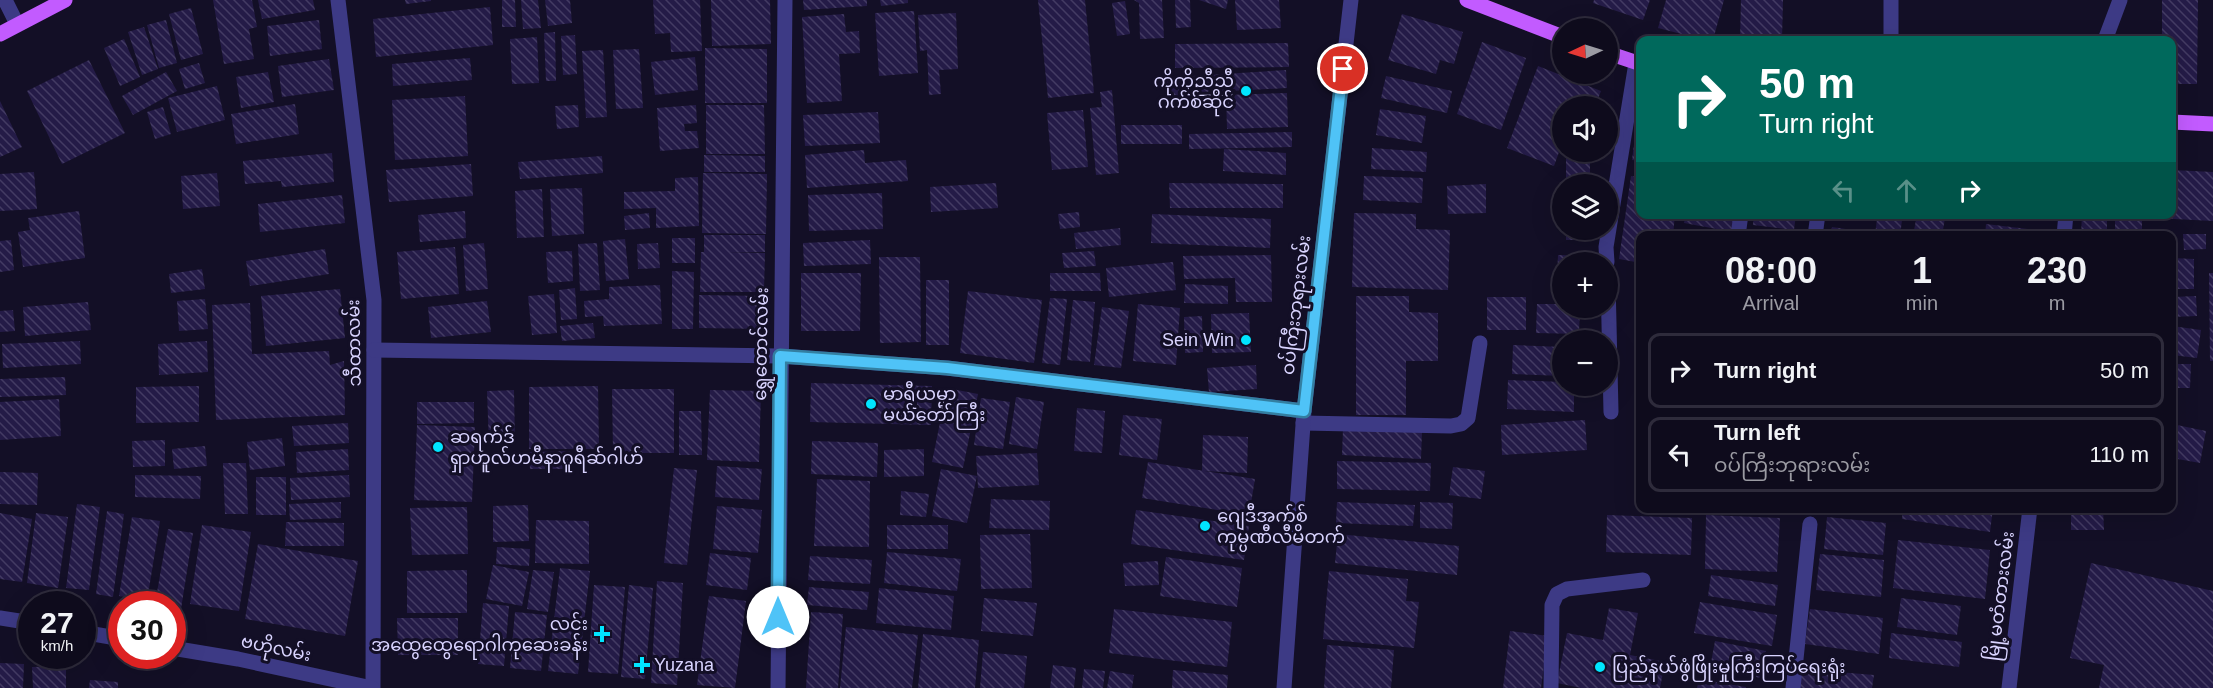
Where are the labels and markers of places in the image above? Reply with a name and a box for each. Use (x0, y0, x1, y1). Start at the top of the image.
pin (1317, 43, 1368, 94)
place label: ကိုကိုညီညီ ဂက်စ်ဆိုင် (1154, 67, 1234, 117)
marker: ကိုကိုညီညီ ဂက်စ်ဆိုင် (1239, 84, 1253, 98)
place label: Sein Win (1162, 330, 1234, 350)
marker: Sein Win (1239, 333, 1253, 347)
place label: မာရီယမ္မာ မယ်တော်ကြီး (883, 380, 986, 430)
marker: မာရီယမ္မာ မယ်တော်ကြီး (864, 397, 878, 411)
place label: ဆရက်ဒ် ရှာဟူလ်ဟမီနာဂူရီဆ်ဂါဟ် (450, 424, 644, 473)
marker: ဆရက်ဒ် ရှာဟူလ်ဟမီနာဂူရီဆ်ဂါဟ် (431, 440, 445, 454)
place label: ဂျေဒီအက်စ် ကုမ္ပဏီလီမိတက် (1217, 502, 1345, 552)
marker: ဂျေဒီအက်စ် ကုမ္ပဏီလီမိတက် (1198, 519, 1212, 533)
place label: လင်း အထွေထွေရောဂါကုဆေးခန်း (371, 611, 588, 660)
marker: လင်း အထွေထွေရောဂါကုဆေးခန်း (593, 625, 611, 643)
place label: ပြည်နယ်ဖွံဖြိုးမှုကြီးကြပ်ရေးရုံး (1612, 653, 1846, 682)
place label: Yuzana (654, 655, 715, 675)
marker: Yuzana (635, 658, 649, 672)
marker: ပြည်နယ်ဖွံဖြိုးမှုကြီးကြပ်ရေးရုံး (1593, 660, 1607, 674)

